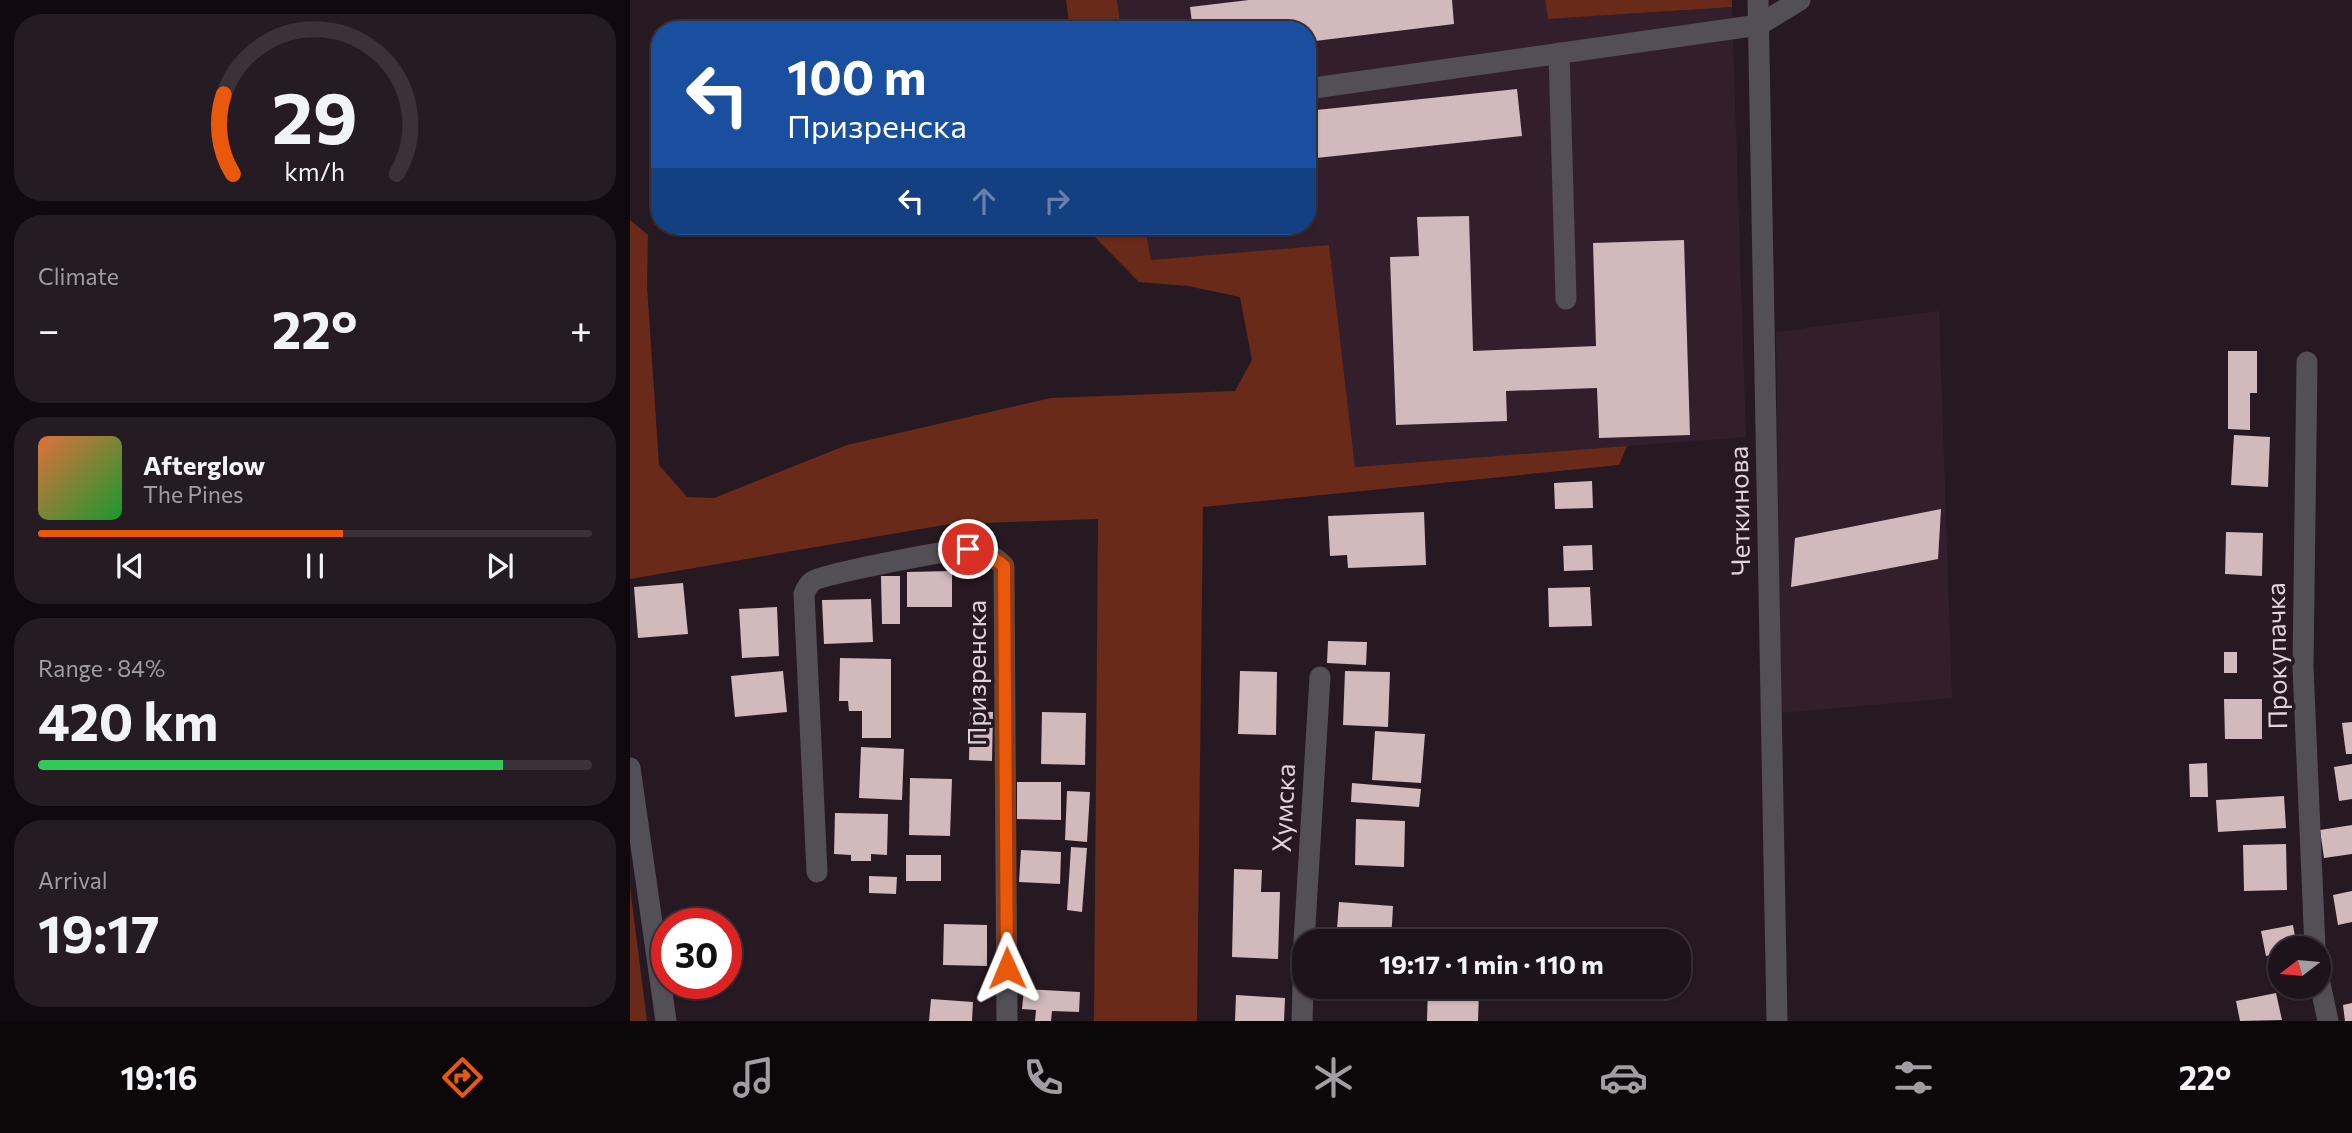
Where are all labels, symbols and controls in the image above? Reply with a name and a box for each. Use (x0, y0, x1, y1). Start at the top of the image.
text: 100 m (787, 45, 926, 105)
icon: left (672, 49, 763, 140)
text: 29 (272, 70, 358, 159)
text: Призренска (787, 105, 967, 145)
text: km/h (285, 156, 345, 186)
icon: left (892, 182, 930, 220)
icon: ahead (965, 182, 1003, 220)
icon: right (1038, 182, 1076, 220)
text: Climate (38, 262, 119, 290)
text: 22° (272, 296, 357, 360)
text: − (38, 305, 60, 352)
text: + (570, 305, 592, 352)
street label: Четкинова (1722, 446, 1755, 576)
text: Afterglow (143, 449, 265, 480)
text: The Pines (143, 480, 244, 508)
pin (938, 519, 998, 579)
icon: arrive (949, 530, 987, 568)
icon: previous (111, 547, 149, 585)
icon: pause (296, 547, 334, 585)
icon: next (481, 547, 519, 585)
street label: Прокупачка (2259, 582, 2292, 730)
street label: Призренска (960, 600, 991, 746)
text: Range · 84% (38, 654, 165, 682)
text: 420 km (38, 688, 218, 752)
street label: Хумска (1265, 763, 1300, 853)
text: Arrival (38, 866, 108, 894)
text: 19:17 (38, 900, 159, 964)
speed limit sign: 30 (651, 908, 742, 999)
position arrow (970, 931, 1044, 1005)
north arrow (2268, 936, 2331, 999)
map controls (2268, 936, 2331, 999)
text: 19:17 · 1 min · 110 m (1379, 948, 1604, 979)
icon: directions (438, 1053, 487, 1102)
icon: music (729, 1053, 778, 1102)
icon: phone (1019, 1053, 1068, 1102)
icon: climate (1309, 1053, 1358, 1102)
icon: car (1599, 1053, 1648, 1102)
icon: filters (1889, 1053, 1938, 1102)
text: 19:16 (121, 1057, 197, 1097)
text: 22° (2179, 1057, 2231, 1097)

